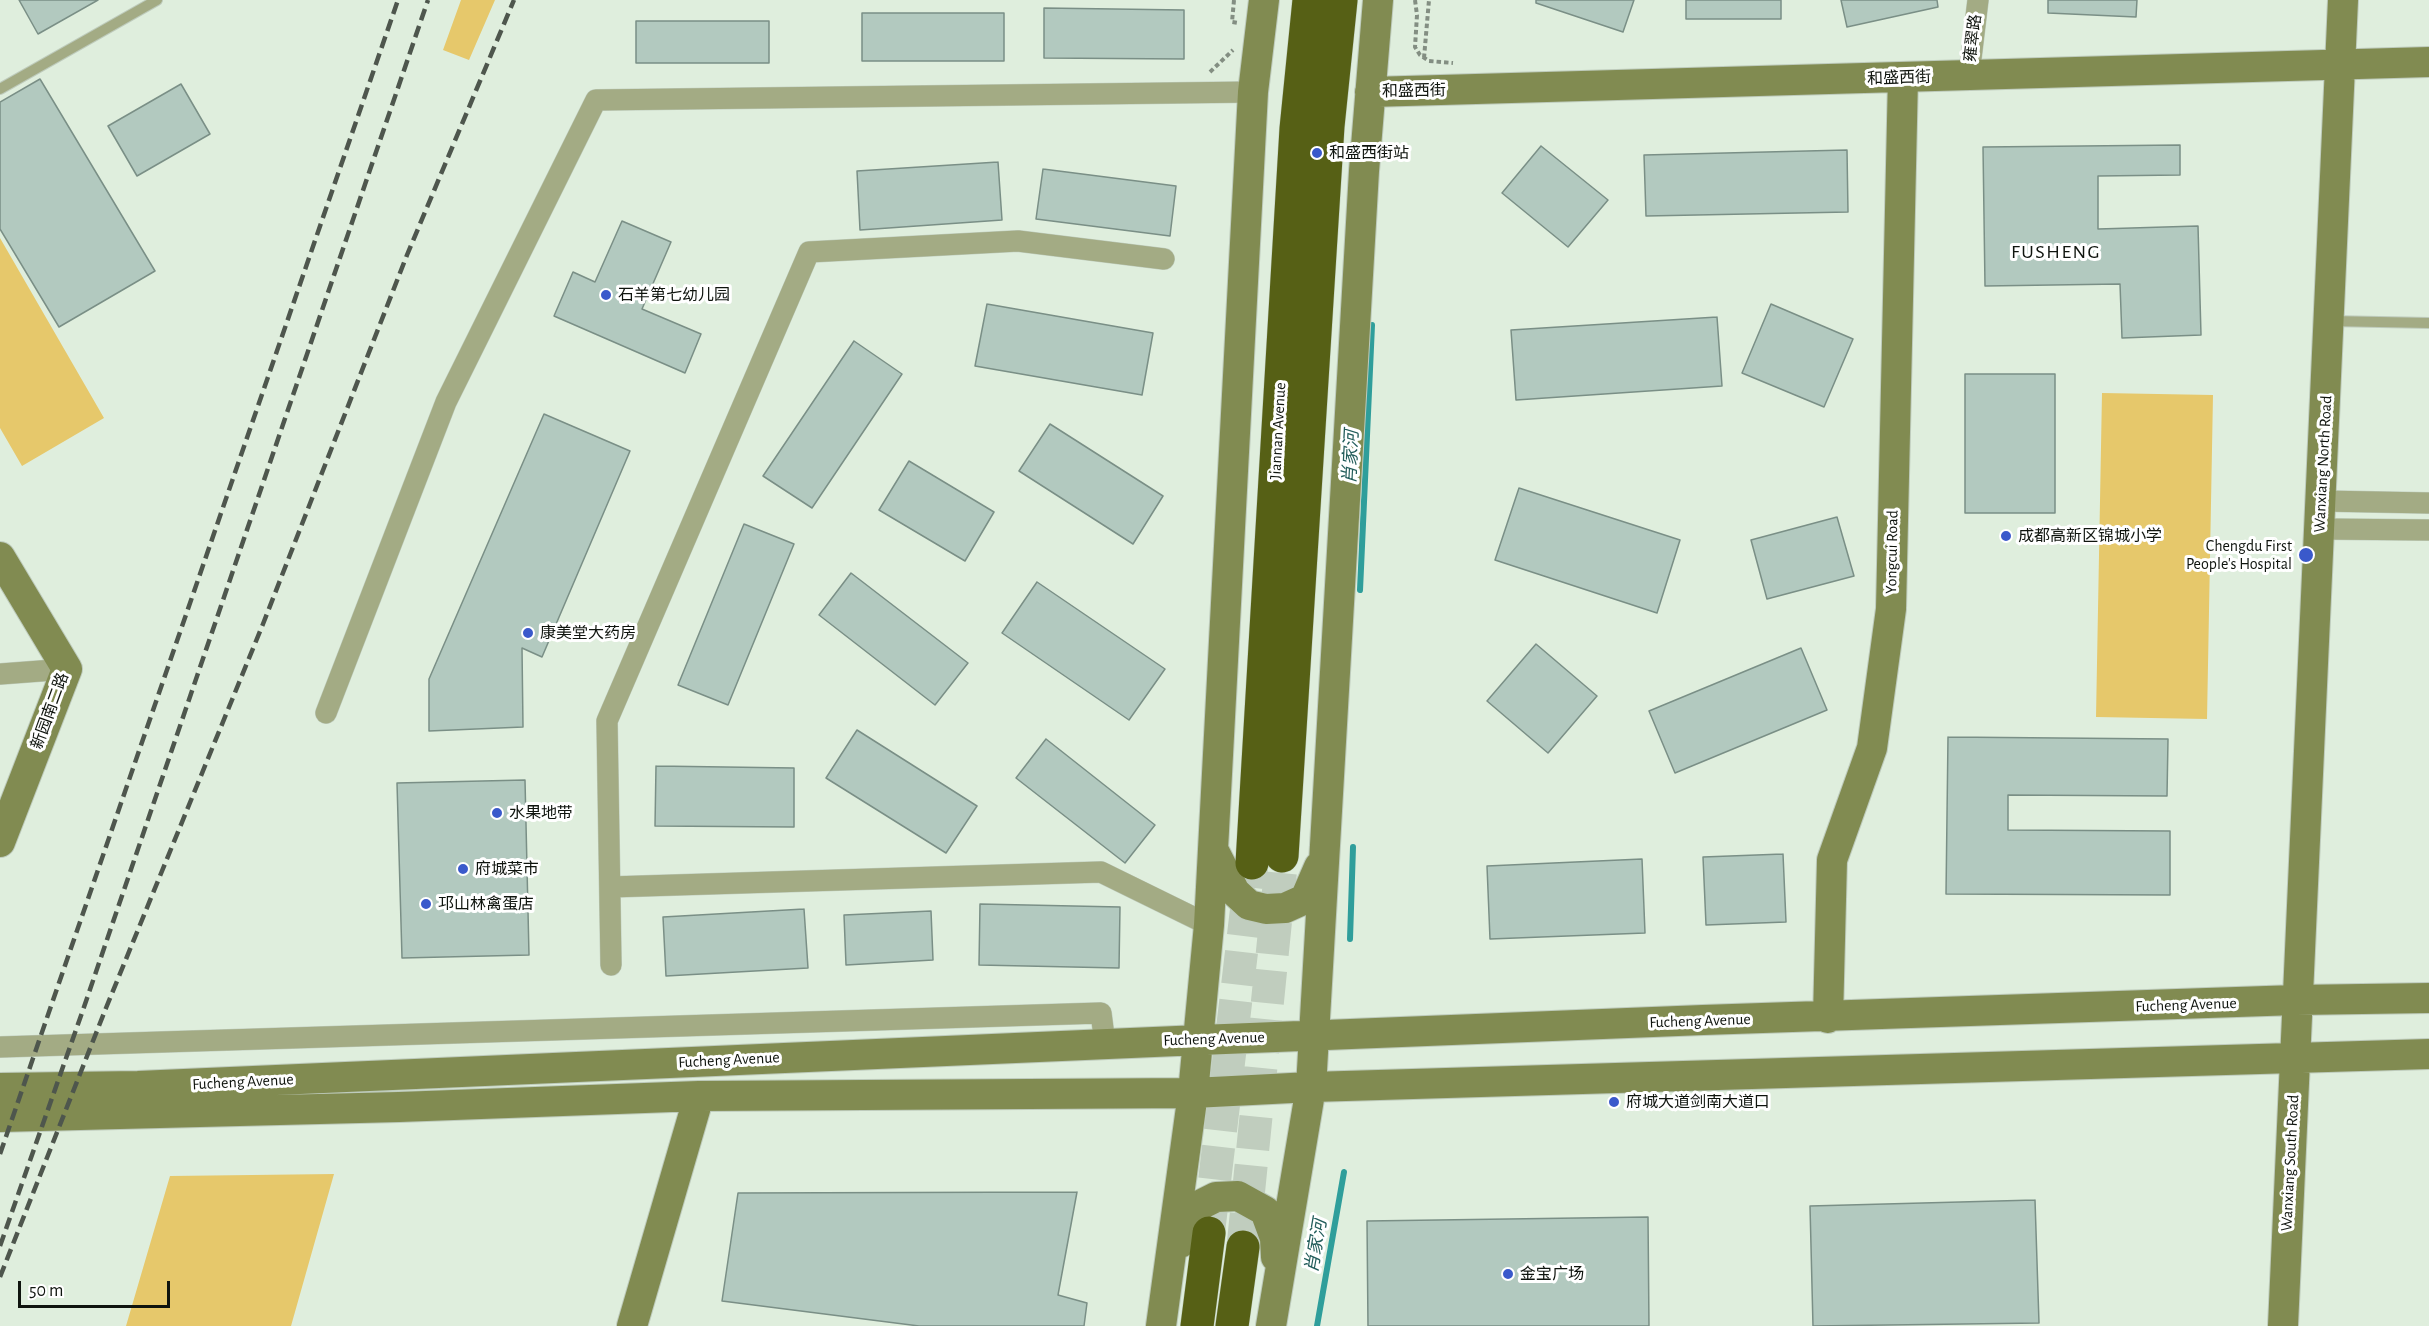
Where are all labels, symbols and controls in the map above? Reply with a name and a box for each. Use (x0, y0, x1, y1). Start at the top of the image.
street label: 雍翠路 (1961, 13, 1985, 63)
street label: 和盛西街 (1867, 67, 1931, 89)
street label: 和盛西街 (1382, 81, 1446, 101)
place label: 和盛西街站 (1329, 143, 1409, 163)
marker: 和盛西街站 (1310, 146, 1324, 160)
district label: FUSHENG (2011, 240, 2101, 264)
place label: 石羊第七幼儿园 (618, 285, 730, 305)
marker: 石羊第七幼儿园 (599, 288, 613, 302)
street label: Jiannan Avenue (1266, 382, 1290, 480)
street label: Wanxiang North Road (2310, 395, 2336, 533)
water label: 肖家河 (1339, 429, 1363, 485)
street label: Yongcui Road (1882, 510, 1902, 594)
place label: 成都高新区锦城小学 (2018, 526, 2162, 546)
marker: 成都高新区锦城小学 (1999, 529, 2013, 543)
place label: Chengdu First People's Hospital (2186, 536, 2292, 574)
marker: Chengdu First People's Hospital (2297, 546, 2315, 564)
place label: 康美堂大药房 (540, 623, 636, 643)
marker: 康美堂大药房 (521, 626, 535, 640)
street label: 新园南二路 (27, 670, 73, 752)
place label: 水果地带 (509, 803, 573, 823)
marker: 水果地带 (490, 806, 504, 820)
place label: 府城菜市 (475, 859, 539, 879)
marker: 府城菜市 (456, 862, 470, 876)
place label: 邛山林禽蛋店 (438, 894, 534, 914)
marker: 邛山林禽蛋店 (419, 897, 433, 911)
street label: Fucheng Avenue (2135, 994, 2237, 1016)
street label: Fucheng Avenue (1649, 1010, 1751, 1032)
street label: Fucheng Avenue (1163, 1028, 1265, 1050)
street label: Fucheng Avenue (678, 1048, 780, 1072)
street label: Fucheng Avenue (192, 1070, 294, 1094)
place label: 府城大道剑南大道口 (1626, 1092, 1770, 1112)
street label: Wanxiang South Road (2277, 1094, 2303, 1232)
marker: 府城大道剑南大道口 (1607, 1095, 1621, 1109)
water label: 肖家河 (1301, 1218, 1331, 1274)
place label: 金宝广场 (1520, 1264, 1584, 1284)
marker: 金宝广场 (1501, 1267, 1515, 1281)
scale bar (21, 1269, 172, 1307)
text: 50 m (29, 1282, 63, 1300)

